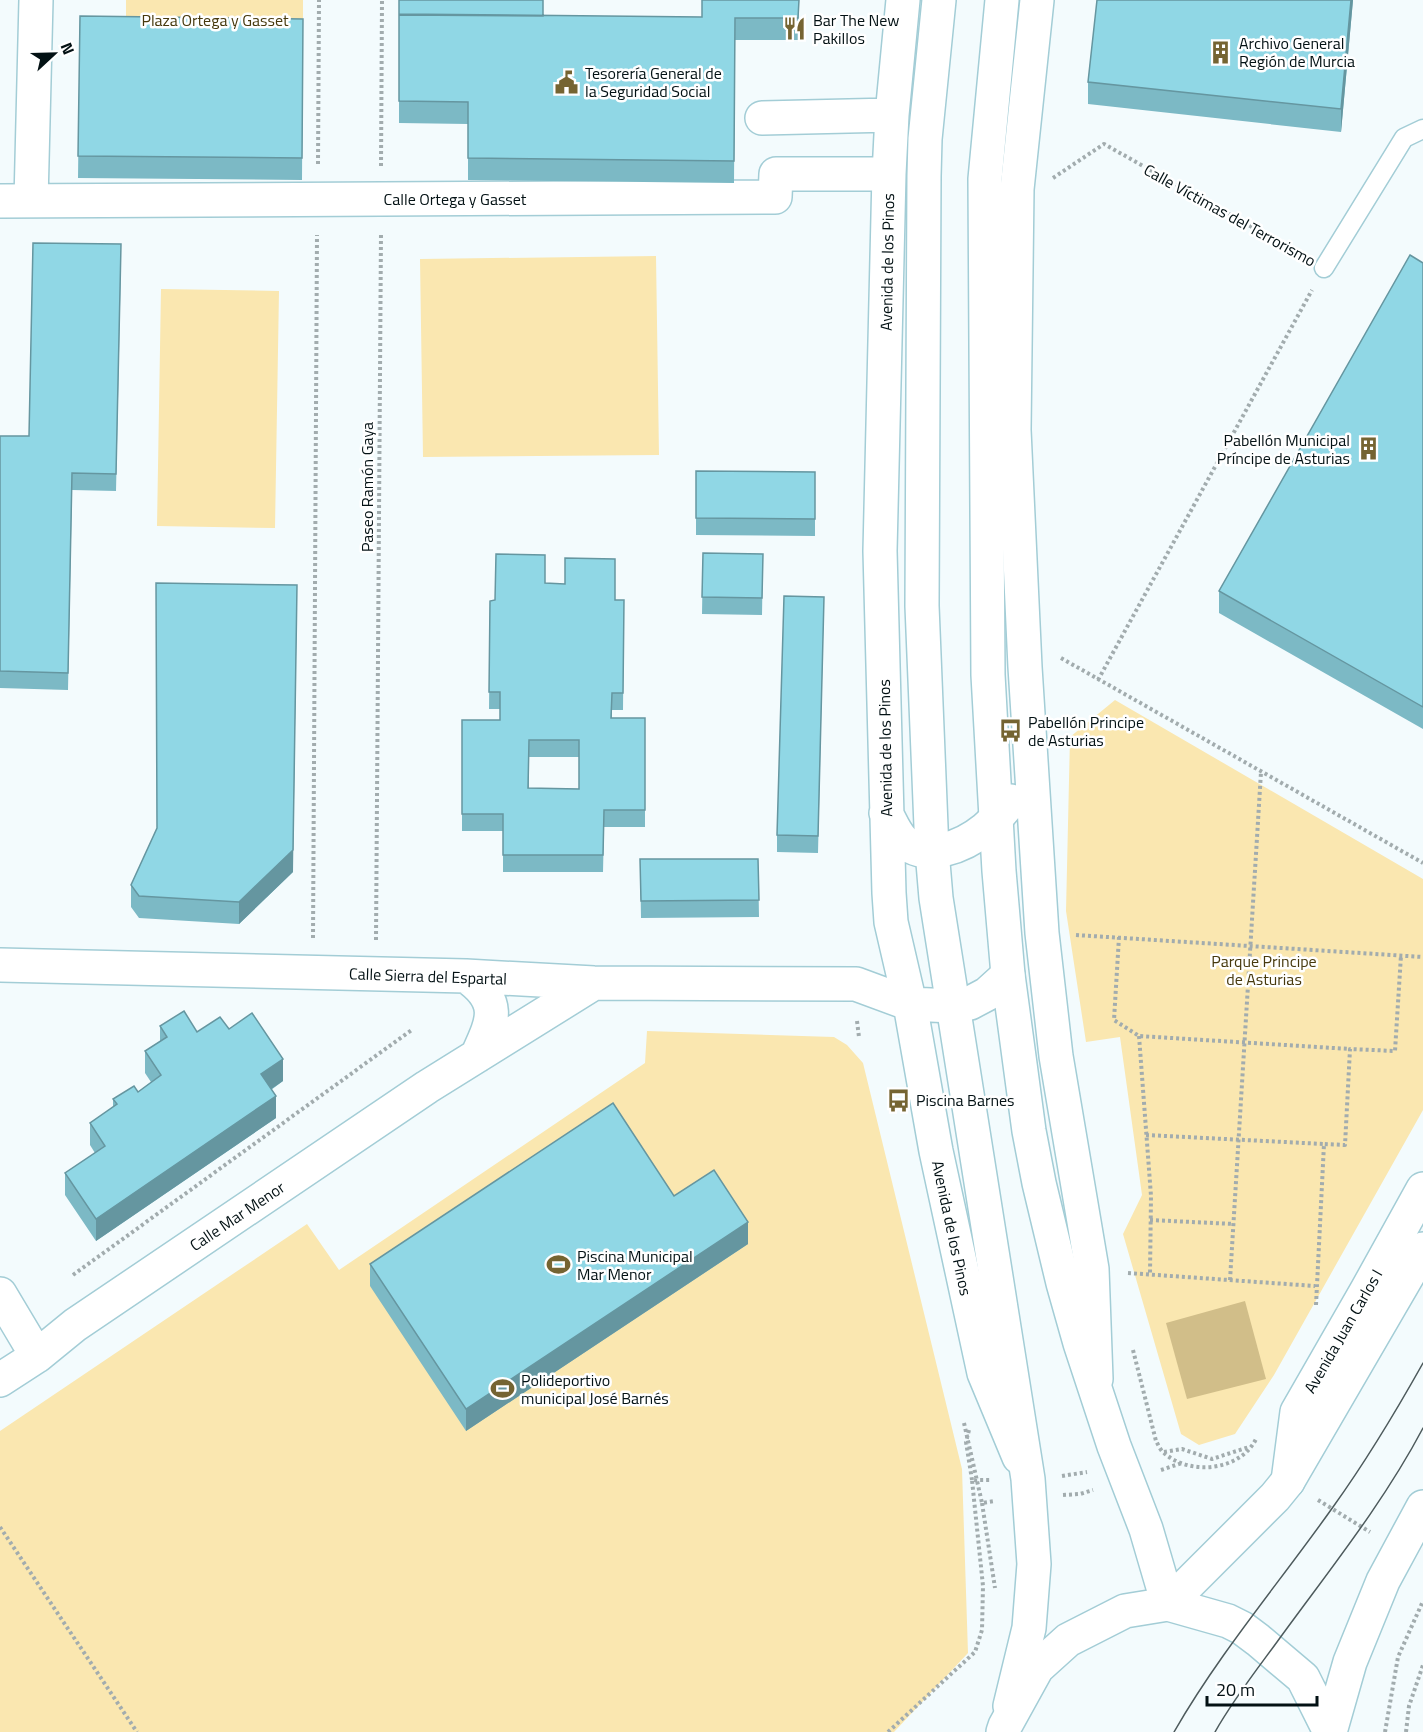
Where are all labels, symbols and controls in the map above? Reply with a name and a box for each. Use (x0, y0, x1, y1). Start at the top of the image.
park label: Plaza Ortega y Gasset (141, 8, 289, 32)
place label: Bar The New Pakillos (813, 8, 899, 50)
restaurant icon: Bar The New Pakillos (782, 16, 808, 42)
north arrow (24, 24, 84, 84)
place label: Archivo General Región de Murcia (1239, 31, 1355, 73)
text: N (55, 39, 81, 58)
building icon: Archivo General Región de Murcia (1208, 39, 1234, 65)
place label: Tesorería General de la Seguridad Social (585, 61, 722, 103)
public building icon: Tesorería General de la Seguridad Social (554, 69, 580, 95)
street label: Calle Víctimas del Terrorismo (1140, 158, 1320, 272)
street label: Calle Ortega y Gasset (384, 187, 527, 211)
street label: Avenida de los Pinos (874, 193, 900, 331)
street label: Paseo Ramón Gaya (355, 422, 379, 552)
place label: Pabellón Municipal Príncipe de Asturias (1217, 428, 1350, 470)
building icon: Pabellón Municipal Príncipe de Asturias (1355, 436, 1381, 462)
street label: Avenida de los Pinos (872, 679, 898, 817)
place label: Pabellón Principe de Asturias (1028, 710, 1144, 752)
bus stop icon: Pabellón Principe de Asturias (997, 718, 1023, 744)
park label: Parque Principe de Asturias (1211, 949, 1317, 991)
street label: Calle Sierra del Espartal (349, 961, 507, 991)
bus stop icon: Piscina Barnes (885, 1087, 911, 1113)
place label: Piscina Barnes (916, 1088, 1015, 1112)
street label: Avenida de los Pinos (926, 1158, 978, 1298)
street label: Calle Mar Menor (185, 1175, 290, 1257)
place label: Piscina Municipal Mar Menor (577, 1244, 693, 1286)
sports icon: Piscina Municipal Mar Menor (546, 1252, 572, 1278)
street label: Avenida Juan Carlos I (1298, 1265, 1388, 1397)
place label: Polideportivo municipal José Barnés (521, 1368, 669, 1410)
sports icon: Polideportivo municipal José Barnés (490, 1376, 516, 1402)
scale bar (1207, 1669, 1316, 1707)
text: 20 m (1216, 1676, 1255, 1703)

